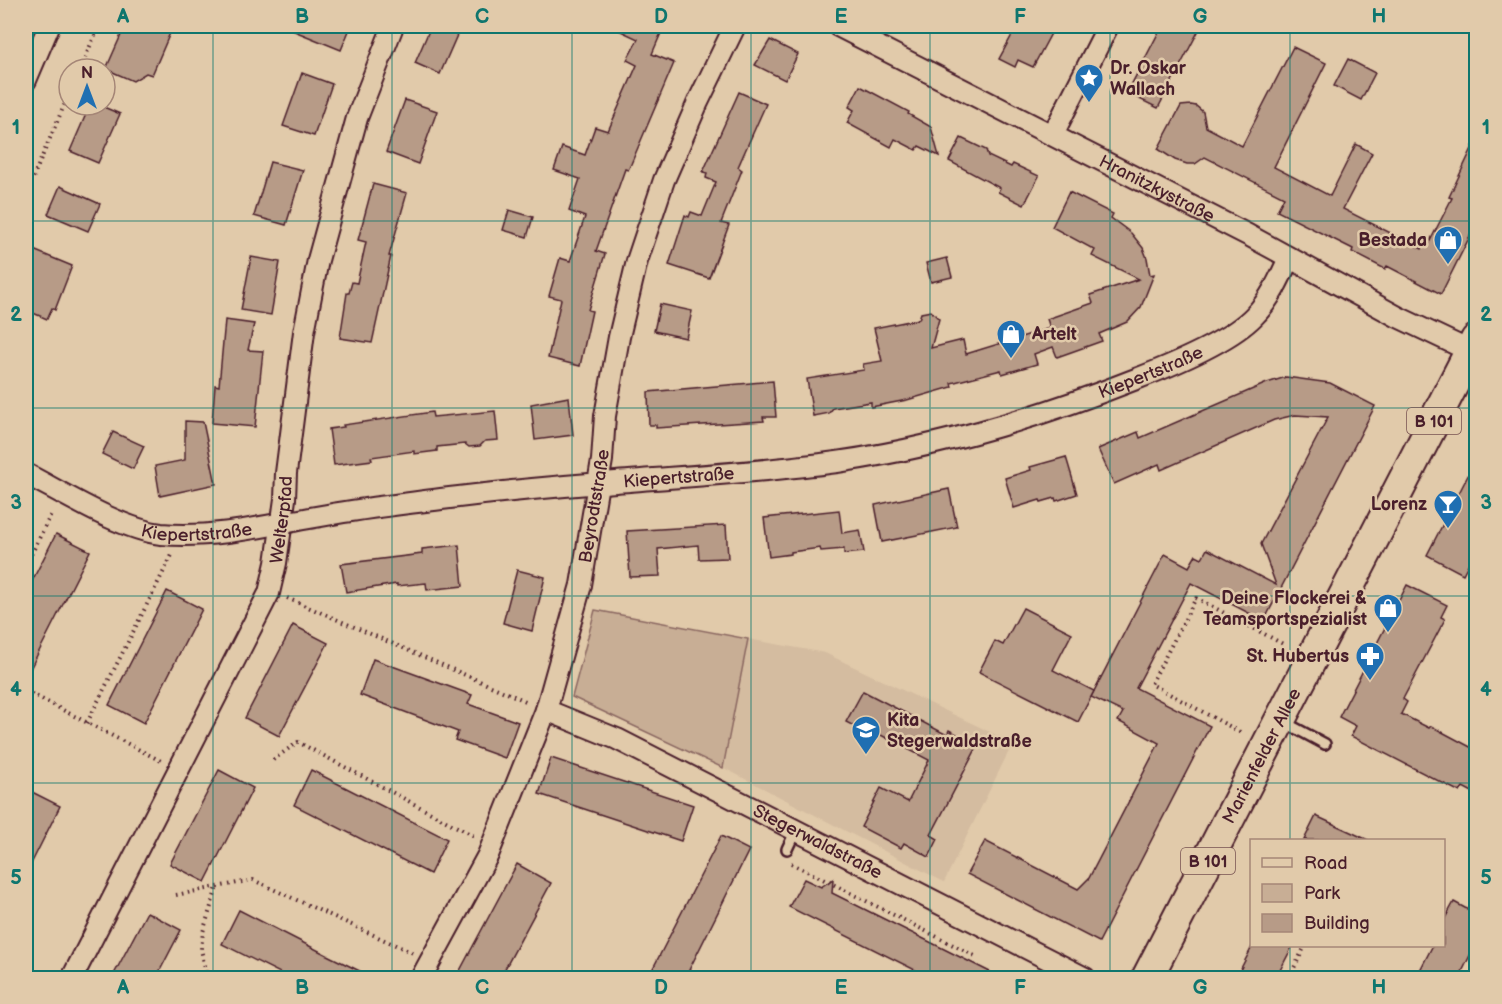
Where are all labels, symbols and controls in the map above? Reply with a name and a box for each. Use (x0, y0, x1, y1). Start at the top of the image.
text: A (116, 5, 130, 29)
text: B (295, 5, 309, 29)
text: C (475, 5, 489, 29)
text: D (654, 5, 668, 29)
text: E (835, 5, 848, 29)
text: F (1014, 5, 1026, 29)
text: G (1193, 5, 1208, 29)
text: H (1372, 5, 1386, 29)
north arrow (57, 57, 117, 117)
place label: Dr. Oskar Wallach (1110, 58, 1187, 100)
place icon: Dr. Oskar Wallach (1073, 62, 1105, 104)
text: N (81, 64, 93, 83)
text: 1 (12, 116, 20, 140)
text: 1 (1482, 116, 1490, 140)
street label: Hranitzkystraße (1096, 151, 1218, 227)
shop icon: Bestada (1432, 224, 1464, 266)
place label: Bestada (1358, 230, 1427, 251)
text: 2 (10, 303, 22, 327)
text: 2 (1480, 303, 1492, 327)
shop icon: Artelt (995, 318, 1027, 360)
place label: Artelt (1031, 324, 1077, 345)
street label: Kiepertstraße (1096, 342, 1207, 403)
road number: B 101 (1407, 408, 1461, 434)
street label: Beyrodtstraße (575, 449, 614, 564)
street label: Kiepertstraße (623, 463, 735, 492)
street label: Welterpfad (266, 476, 297, 565)
bar icon: Lorenz (1432, 488, 1464, 530)
text: 3 (10, 491, 22, 515)
text: 3 (1480, 491, 1492, 515)
place label: Lorenz (1371, 494, 1427, 515)
street label: Kiepertstraße (139, 519, 254, 546)
place label: Deine Flockerei & Teamsportspezialist (1203, 588, 1367, 630)
shop icon: Deine Flockerei & Teamsportspezialist (1372, 592, 1404, 634)
pharmacy icon: St. Hubertus (1354, 640, 1386, 682)
place label: St. Hubertus (1246, 646, 1349, 667)
text: 4 (10, 678, 22, 702)
text: 4 (1480, 678, 1492, 702)
street label: Marienfelder Allee (1218, 684, 1306, 827)
place label: Kita Stegerwaldstraße (887, 710, 1032, 752)
school or university icon: Kita Stegerwaldstraße (850, 714, 882, 756)
street label: Stegerwaldstraße (749, 800, 886, 884)
legend (1250, 839, 1445, 947)
road number: B 101 (1181, 848, 1235, 874)
text: Road (1304, 853, 1348, 874)
text: 5 (10, 866, 22, 890)
text: 5 (1480, 866, 1492, 890)
text: Park (1304, 883, 1340, 904)
text: Building (1304, 913, 1370, 934)
text: A (116, 976, 130, 1000)
text: B (295, 976, 309, 1000)
text: C (475, 976, 489, 1000)
text: D (654, 976, 668, 1000)
text: E (835, 976, 848, 1000)
text: F (1014, 976, 1026, 1000)
text: G (1193, 976, 1208, 1000)
text: H (1372, 976, 1386, 1000)

